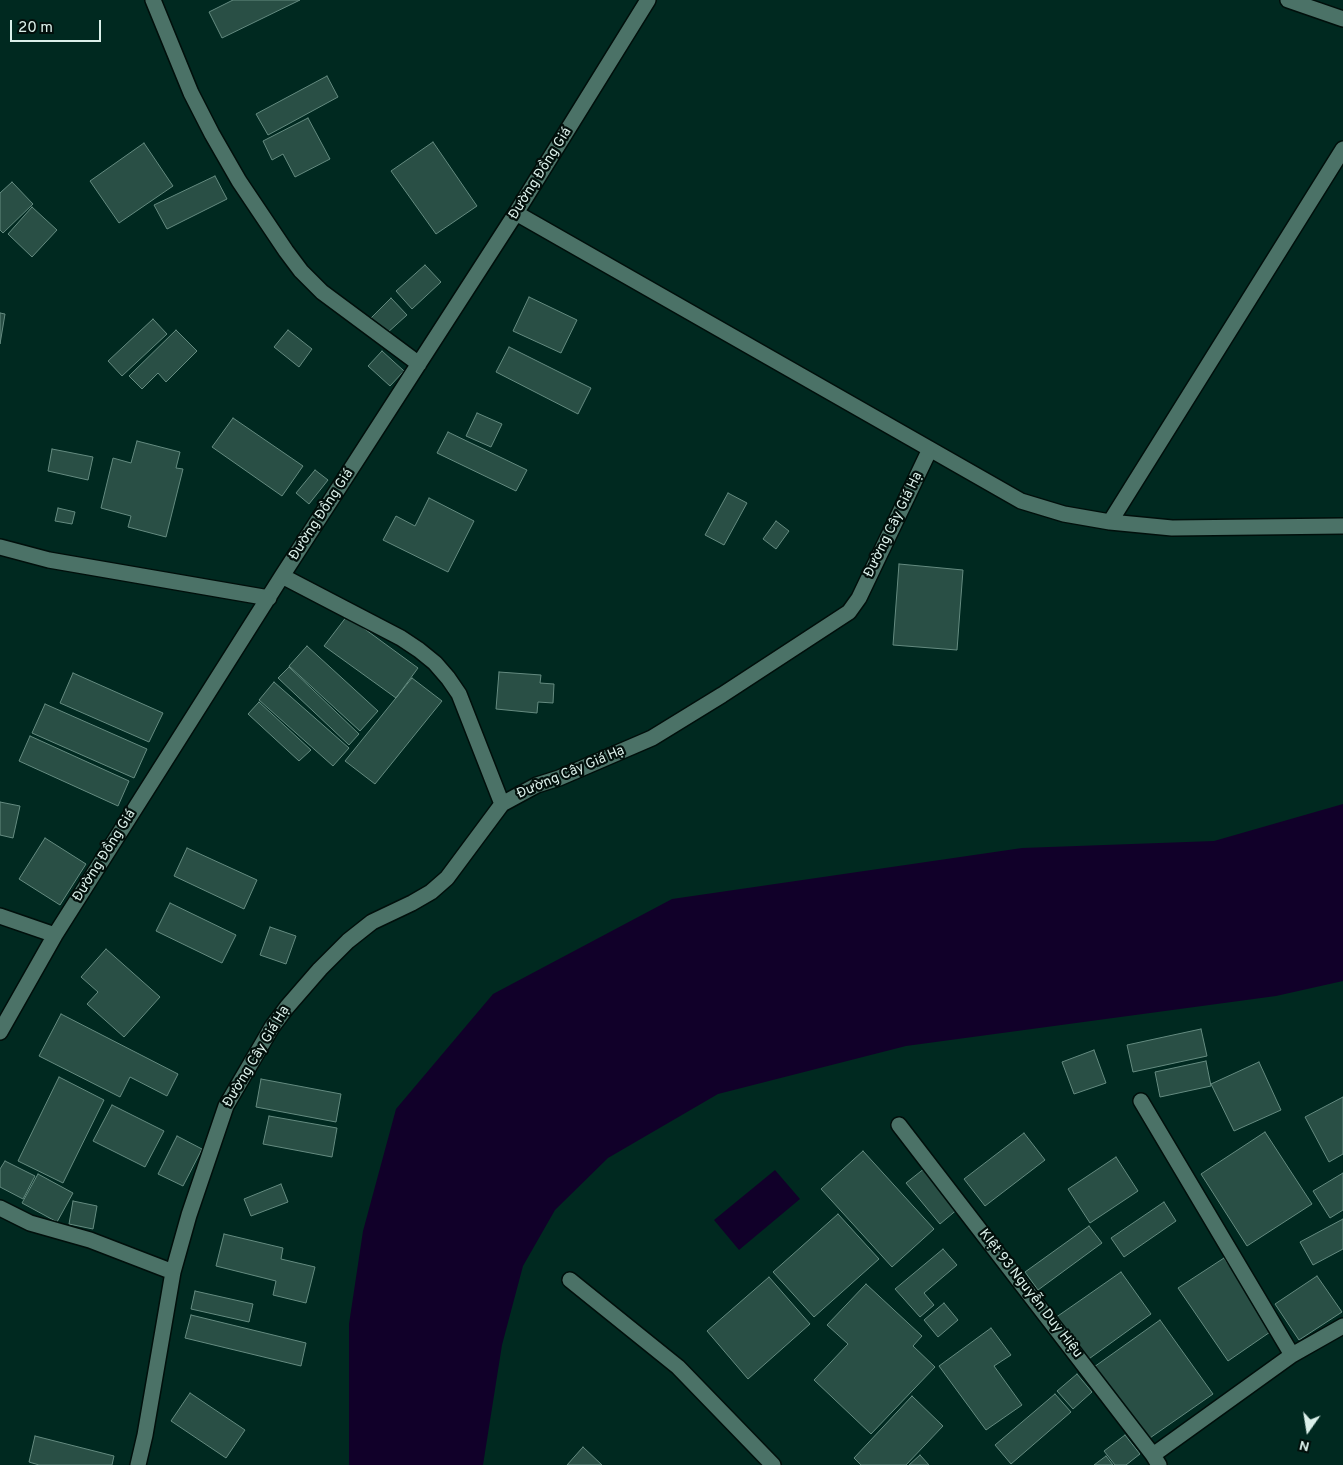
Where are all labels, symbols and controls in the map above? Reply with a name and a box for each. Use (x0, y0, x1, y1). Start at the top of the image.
scale bar (12, 10, 104, 42)
text: 20 m (18, 19, 53, 38)
street label: Đường Đồng Giá (506, 125, 576, 223)
street label: Đường Đồng Giá (286, 466, 358, 564)
street label: Đường Cây Giá Hạ (861, 470, 927, 580)
street label: Đường Cây Giá Hạ (515, 743, 627, 803)
street label: Đường Đồng Giá (70, 807, 140, 905)
street label: Đường Cây Giá Hạ (220, 1003, 294, 1111)
street label: KIệt 93 Nguyễn Duy Hiệu (975, 1226, 1085, 1362)
north arrow (1283, 1405, 1333, 1455)
text: N (1298, 1436, 1311, 1455)

